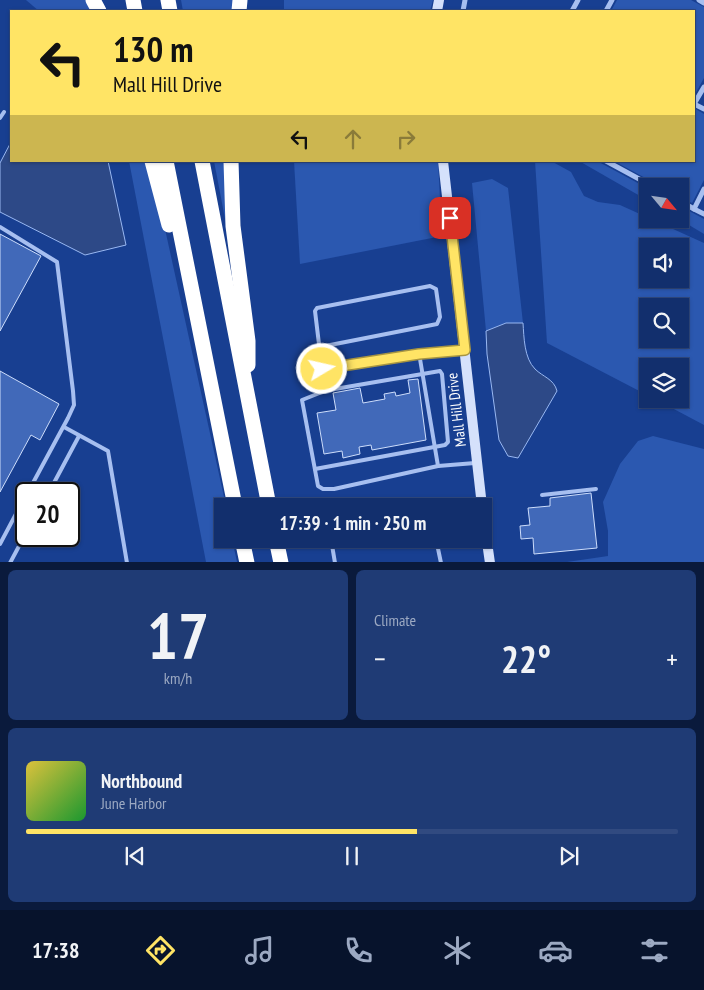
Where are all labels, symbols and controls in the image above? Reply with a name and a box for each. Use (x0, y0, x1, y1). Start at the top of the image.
text: 130 m (113, 26, 194, 72)
icon: left (30, 30, 95, 95)
text: Mall Hill Drive (113, 70, 222, 98)
icon: left (286, 125, 314, 153)
icon: ahead (339, 125, 367, 153)
icon: right (392, 125, 420, 153)
north arrow (639, 178, 689, 228)
map controls (639, 178, 689, 408)
pin (429, 197, 471, 239)
icon: arrive (436, 204, 464, 232)
button: sound (639, 238, 689, 288)
button: search (639, 298, 689, 348)
position arrow (295, 342, 347, 394)
button: layers (639, 358, 689, 408)
street label: Mall Hill Drive (442, 372, 470, 448)
speed limit sign: 20 (15, 482, 80, 547)
text: 17:39 · 1 min · 250 m (280, 511, 426, 535)
text: 17 (147, 593, 209, 677)
text: Climate (374, 610, 416, 630)
text: 22° (501, 634, 551, 683)
text: − (374, 640, 386, 677)
text: + (666, 640, 678, 677)
text: km/h (164, 668, 192, 688)
text: Northbound (101, 769, 182, 793)
text: June Harbor (101, 793, 166, 813)
icon: previous (121, 842, 149, 870)
icon: pause (338, 842, 366, 870)
icon: next (555, 842, 583, 870)
icon: directions (143, 933, 178, 968)
icon: music (242, 933, 277, 968)
icon: phone (341, 933, 376, 968)
icon: climate (440, 933, 475, 968)
icon: car (538, 933, 573, 968)
icon: filters (637, 933, 672, 968)
text: 17:38 (32, 936, 79, 964)

